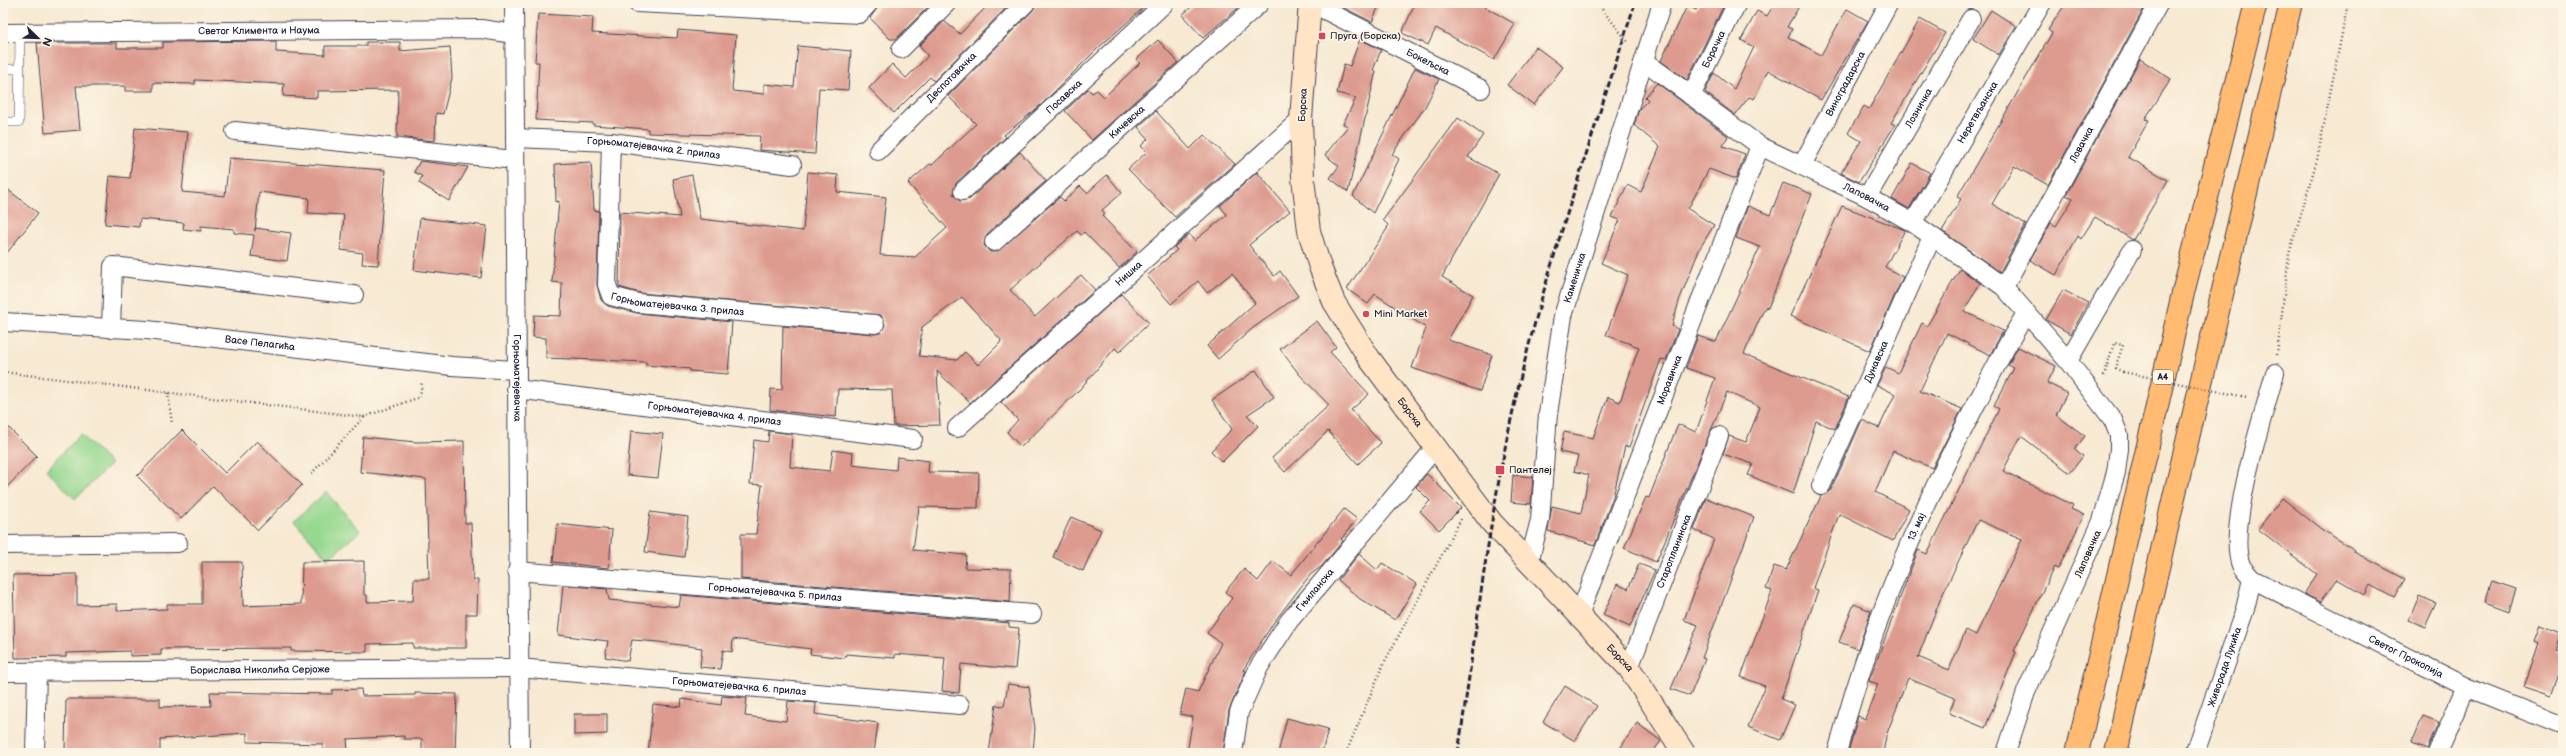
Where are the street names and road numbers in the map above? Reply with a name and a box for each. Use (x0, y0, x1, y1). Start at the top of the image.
street label: Светог Климента и Наума (198, 24, 320, 37)
street label: Борачка (1700, 29, 1728, 70)
street label: Бокељска (1404, 46, 1452, 78)
street label: Виноградарска (1823, 49, 1868, 119)
street label: Деспотовачка (924, 50, 979, 105)
street label: Посавска (1044, 77, 1085, 117)
street label: Неретвљанска (1955, 79, 2001, 146)
street label: Лозничка (1902, 86, 1935, 131)
street label: Борска (1296, 88, 1310, 122)
street label: Кичевска (1107, 103, 1148, 142)
street label: Ловачка (2067, 125, 2096, 166)
street label: Горњоматејевачка 2. прилаз (587, 135, 721, 162)
street label: Лаповачка (1840, 180, 1892, 215)
street label: Каменичка (1562, 251, 1589, 304)
street label: Нишка (1113, 258, 1145, 289)
street label: Горњоматејевачка 3. прилаз (609, 290, 745, 318)
street label: Васе Пелагића (224, 333, 296, 353)
street label: Горњоматејевачка (511, 334, 523, 422)
street label: Дунавска (1862, 339, 1891, 385)
street label: Моравичка (1655, 353, 1685, 406)
road number: A4 (2153, 370, 2173, 384)
street label: Борска (1395, 395, 1425, 430)
street label: Горњоматејевачка 4. прилаз (647, 400, 782, 428)
street label: 13. мај (1905, 511, 1928, 543)
street label: Старопланинска (1654, 513, 1694, 590)
street label: Лаповачка (2072, 528, 2104, 580)
street label: Гњиланска (1294, 566, 1337, 614)
street label: Горњоматејевачка 5. прилаз (708, 581, 843, 604)
street label: Живорада Лукића (2205, 625, 2244, 709)
street label: Светог Прокопија (2366, 633, 2445, 681)
street label: Борска (1604, 642, 1636, 674)
street label: Борислава Николића Серјоже (190, 663, 330, 677)
street label: Горњоматејевачка 6. прилаз (672, 675, 807, 698)

